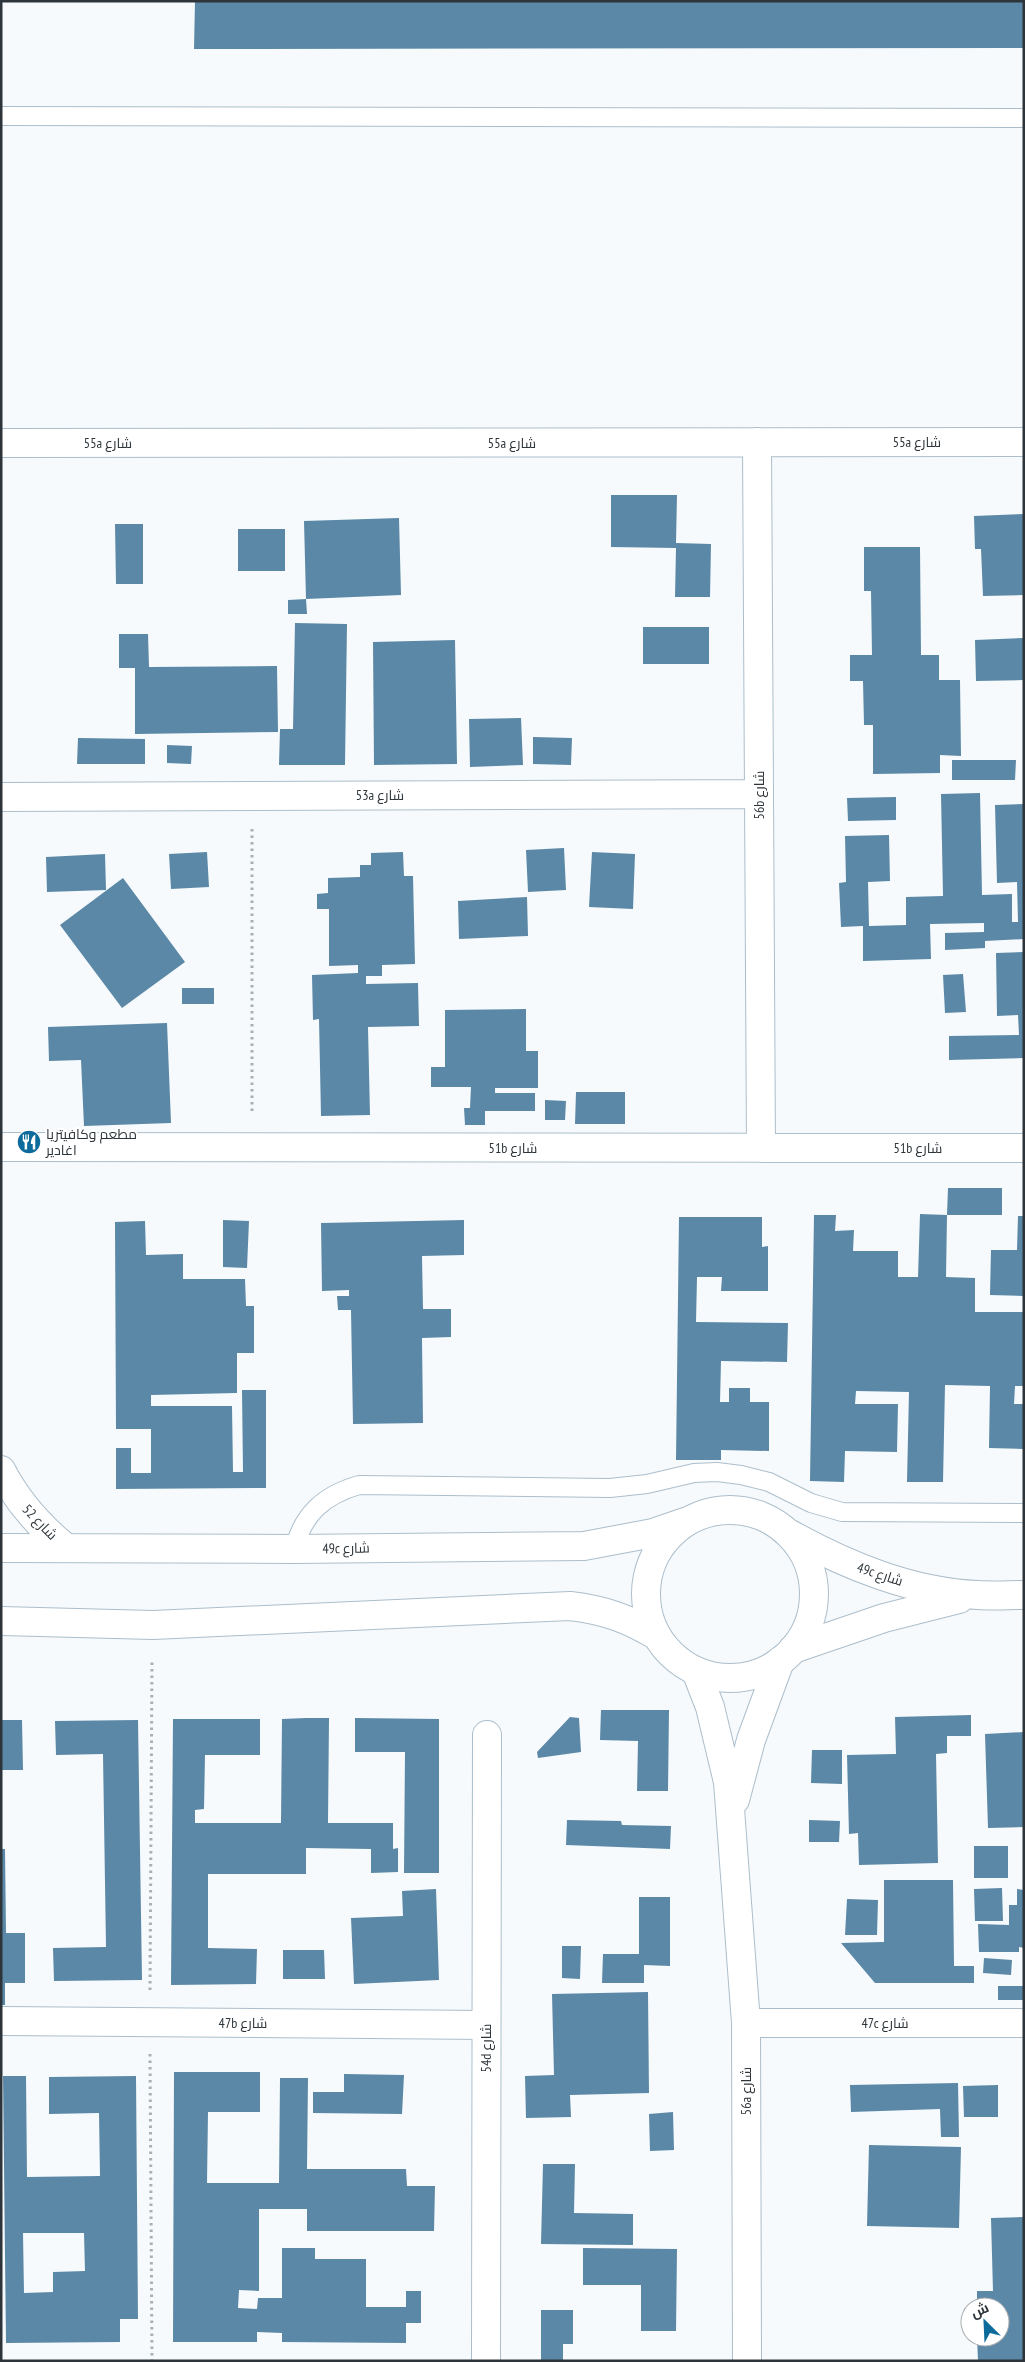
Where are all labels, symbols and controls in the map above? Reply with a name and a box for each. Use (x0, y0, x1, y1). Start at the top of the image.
street label: 55a شارع (893, 433, 941, 451)
street label: 55a شارع (84, 434, 132, 452)
street label: 55a شارع (488, 434, 536, 452)
street label: 56b شارع (750, 771, 768, 819)
street label: 53a شارع (356, 786, 404, 804)
place label: مطعم وكافيتريا اغادير (45, 1125, 137, 1159)
restaurant icon: مطعم وكافيتريا اغادير (16, 1129, 42, 1155)
street label: 51b شارع (489, 1139, 537, 1157)
street label: 51b شارع (894, 1139, 942, 1157)
street label: شارع 52 (19, 1500, 61, 1544)
street label: 49c شارع (322, 1539, 370, 1557)
street label: 49c شارع (855, 1558, 905, 1590)
street label: 47b شارع (219, 2014, 267, 2032)
street label: 47c شارع (861, 2014, 909, 2032)
street label: 54d شارع (477, 2024, 495, 2072)
street label: 56a شارع (737, 2067, 755, 2115)
north arrow (960, 2297, 1010, 2347)
text: ش (968, 2298, 992, 2322)

